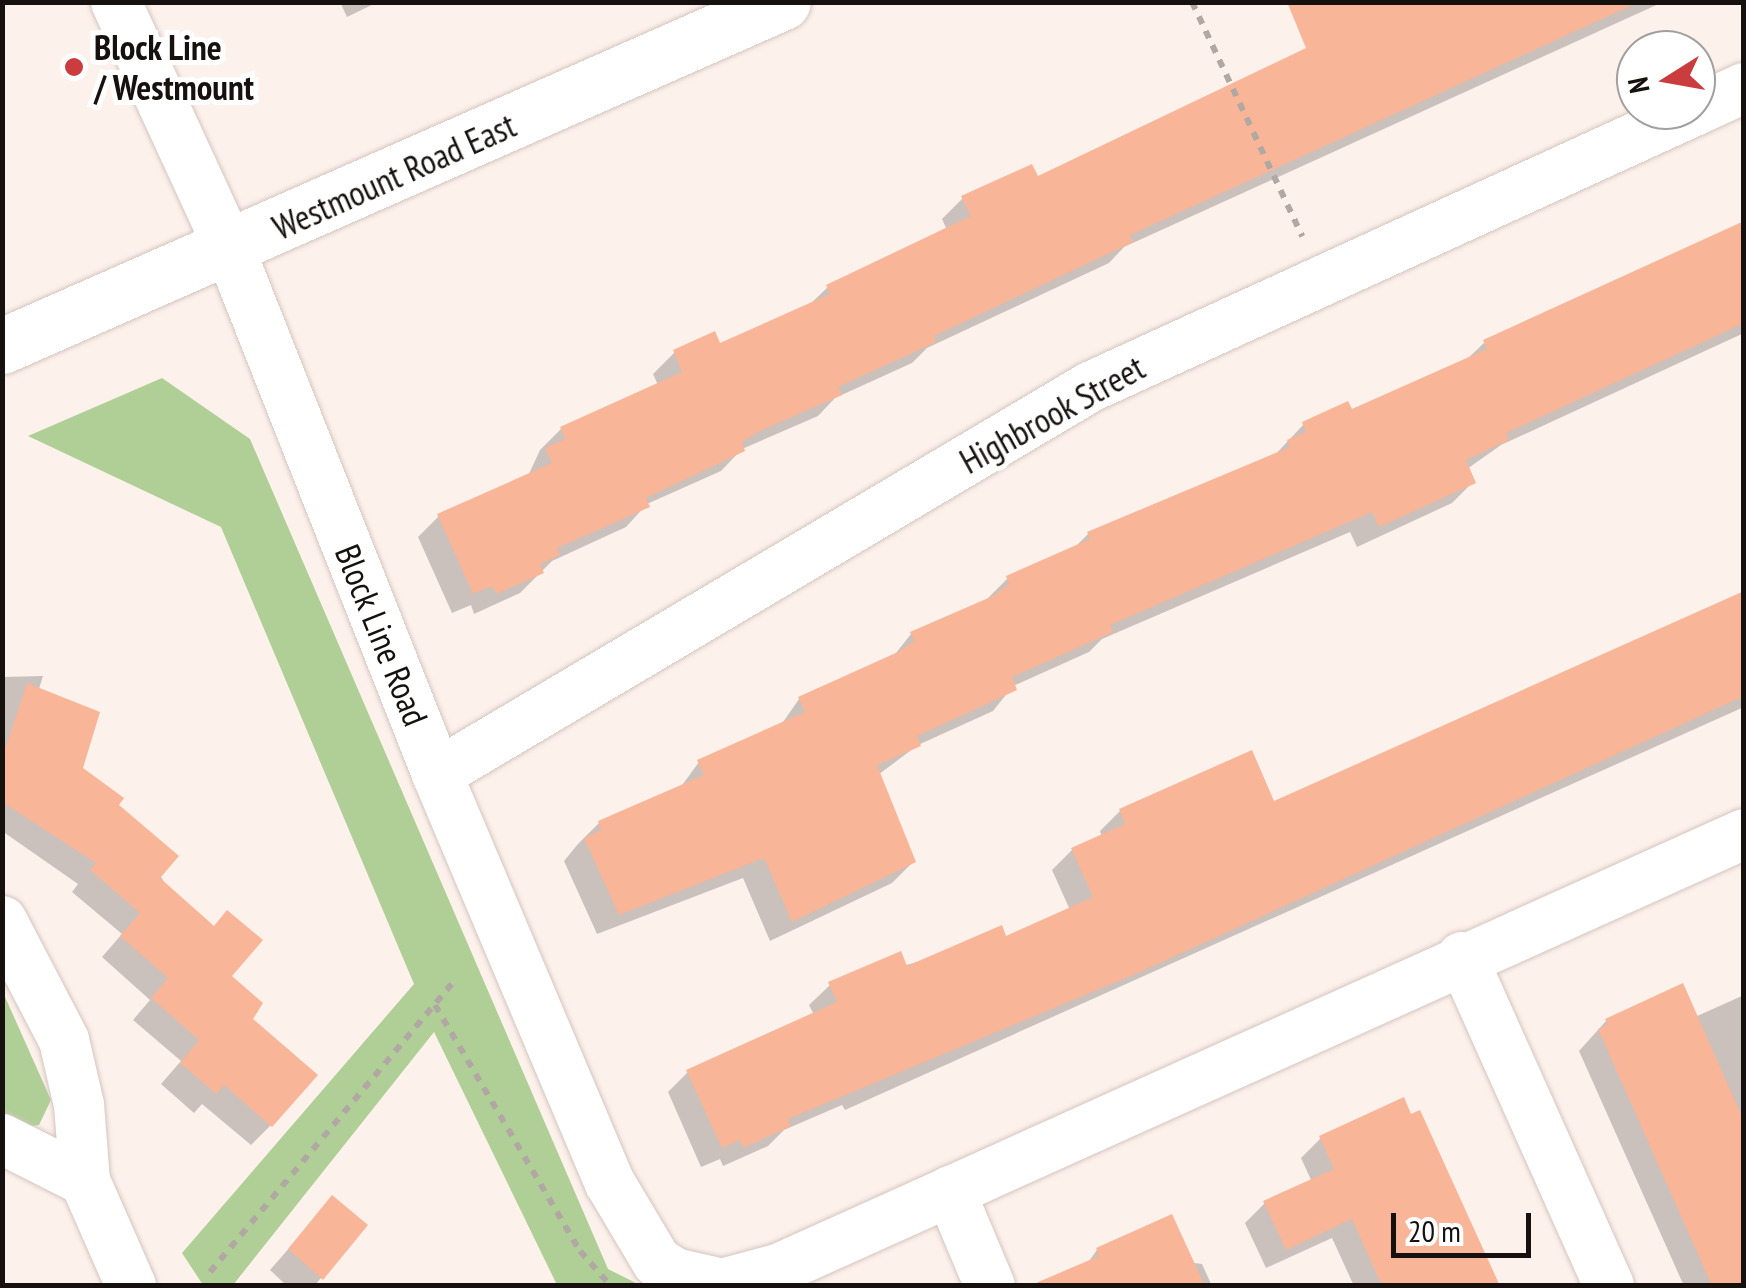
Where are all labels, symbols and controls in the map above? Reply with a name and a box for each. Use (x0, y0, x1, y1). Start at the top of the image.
place label: Block Line / Westmount (94, 26, 255, 108)
north arrow (1616, 30, 1716, 130)
marker: Block Line / Westmount (63, 56, 85, 78)
text: N (1618, 74, 1658, 96)
street label: Westmount Road East (266, 104, 522, 248)
street label: Highbrook Street (952, 346, 1152, 482)
street label: Block Line Road (327, 538, 437, 732)
scale bar (1396, 1193, 1536, 1255)
text: 20 m (1408, 1211, 1461, 1250)

